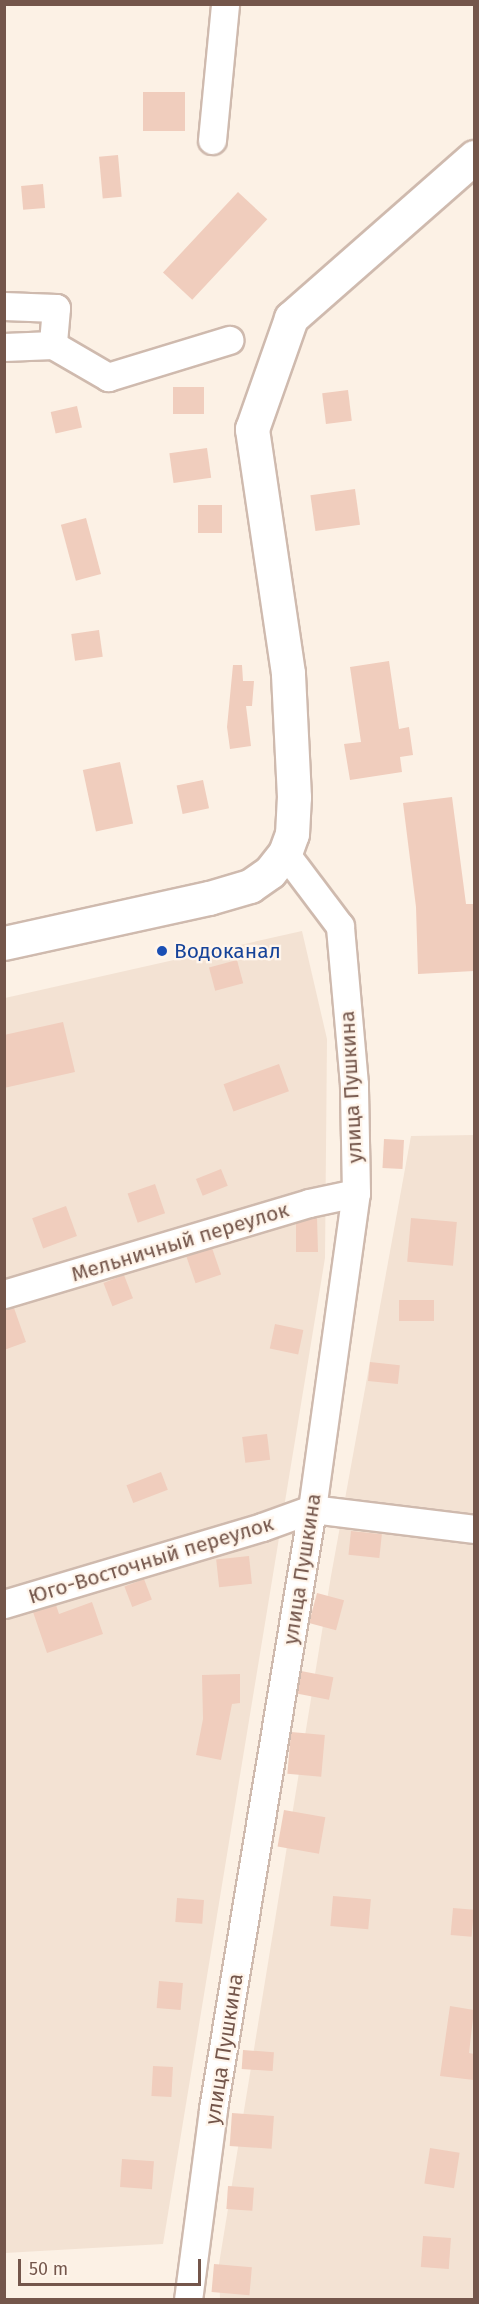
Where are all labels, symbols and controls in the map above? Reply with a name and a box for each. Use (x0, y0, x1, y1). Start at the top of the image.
place label: Водоканал (174, 938, 281, 964)
marker: Водоканал (155, 944, 169, 958)
street label: улица Пушкина (334, 1010, 368, 1164)
street label: Мельничный переулок (68, 1197, 292, 1287)
street label: улица Пушкина (278, 1492, 326, 1646)
street label: Юго-Восточный переулок (25, 1511, 277, 1609)
street label: улица Пушкина (200, 1972, 248, 2126)
scale bar (21, 2247, 204, 2285)
text: 50 m (29, 2258, 68, 2280)

